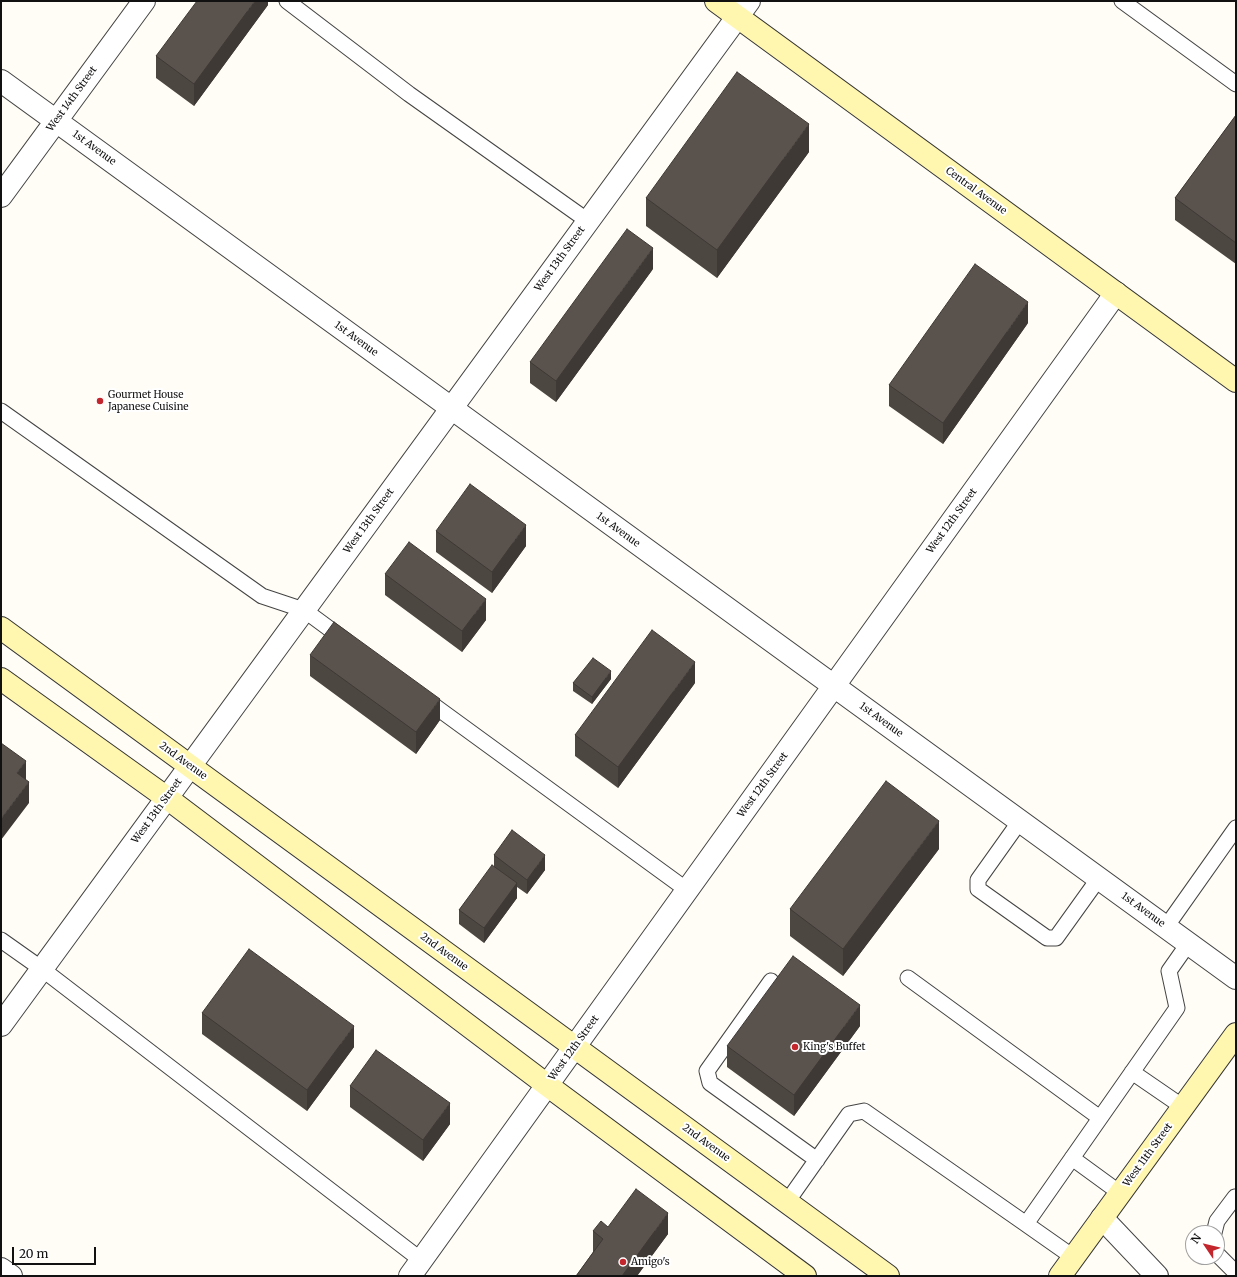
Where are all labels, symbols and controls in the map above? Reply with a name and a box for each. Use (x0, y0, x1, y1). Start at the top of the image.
street label: West 14th Street (44, 64, 100, 134)
street label: 1st Avenue (70, 128, 118, 168)
street label: Central Avenue (943, 165, 1009, 217)
street label: West 13th Street (532, 224, 588, 294)
street label: 1st Avenue (332, 319, 380, 359)
place label: Gourmet House Japanese Cuisine (108, 389, 189, 412)
marker: Gourmet House Japanese Cuisine (95, 396, 105, 406)
street label: West 13th Street (341, 486, 397, 556)
street label: West 12th Street (924, 486, 980, 556)
street label: 1st Avenue (594, 510, 642, 550)
street label: 1st Avenue (857, 700, 905, 740)
street label: 2nd Avenue (157, 740, 209, 782)
street label: West 12th Street (735, 750, 791, 820)
street label: West 13th Street (129, 776, 185, 846)
street label: 1st Avenue (1119, 890, 1167, 930)
street label: 2nd Avenue (418, 931, 470, 973)
street label: West 12th Street (546, 1013, 602, 1083)
place label: King's Buffet (803, 1041, 865, 1053)
marker: King's Buffet (790, 1042, 800, 1052)
street label: West 11th Street (1121, 1121, 1175, 1189)
street label: 2nd Avenue (680, 1122, 732, 1164)
north arrow (1185, 1225, 1225, 1265)
text: N (1188, 1231, 1204, 1246)
scale bar (14, 1239, 98, 1265)
text: 20 m (19, 1246, 48, 1261)
place label: Amigo's (631, 1256, 670, 1268)
marker: Amigo's (618, 1257, 628, 1267)

